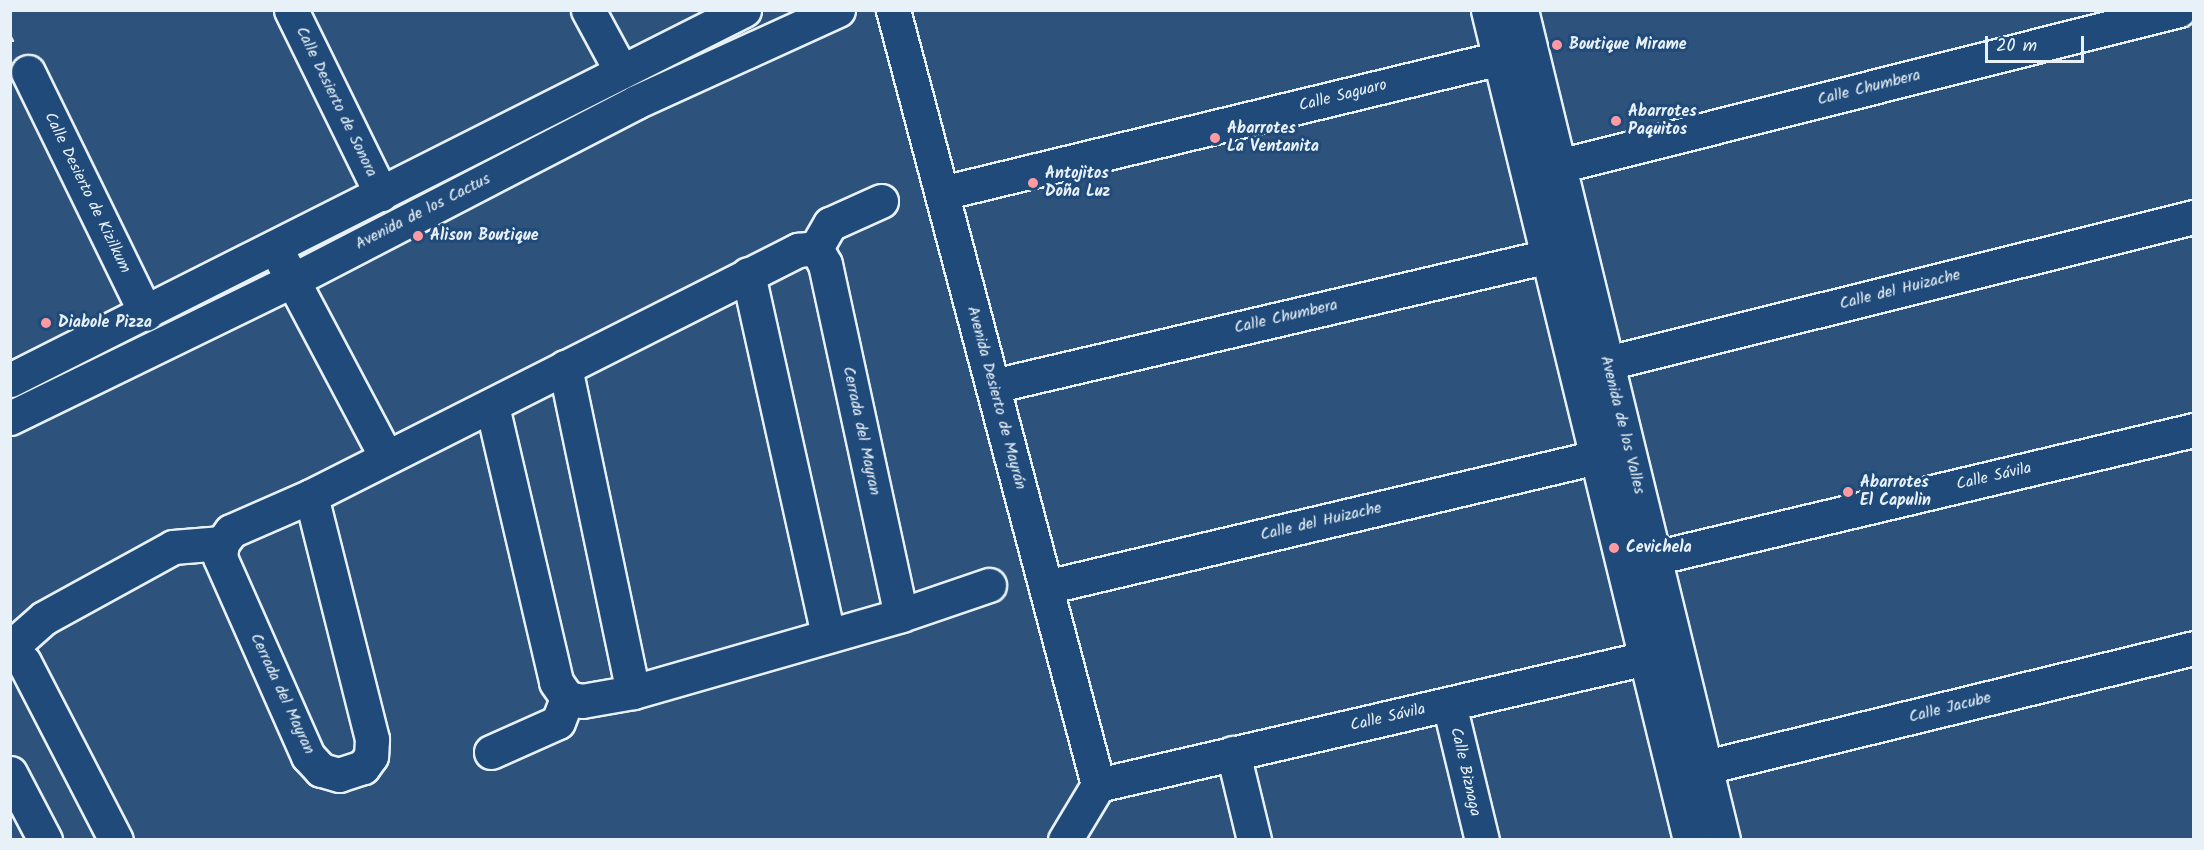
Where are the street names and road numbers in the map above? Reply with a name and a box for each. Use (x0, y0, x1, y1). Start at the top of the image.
street label: Calle Desierto de Sonora (291, 24, 381, 180)
street label: Calle Chumbera (1815, 66, 1923, 110)
street label: Calle Saguaro (1297, 76, 1389, 116)
street label: Calle Desierto de Kizilkum (40, 109, 134, 277)
street label: Avenida de los Cactus (352, 170, 494, 254)
street label: Calle del Huizache (1838, 266, 1962, 314)
street label: Calle Chumbera (1232, 296, 1340, 338)
street label: Avenida Desierto de Mayrán (962, 304, 1030, 492)
street label: Avenida de los Valles (1596, 354, 1648, 496)
street label: Cerrada del Mayran (838, 365, 884, 497)
street label: Calle Sávila (1955, 459, 2033, 495)
street label: Calle del Huizache (1259, 499, 1383, 545)
street label: Cerrada del Mayran (246, 630, 318, 758)
street label: Calle Jacube (1907, 689, 1993, 727)
street label: Calle Sávila (1349, 700, 1427, 736)
street label: Calle Biznaga (1445, 726, 1485, 818)

